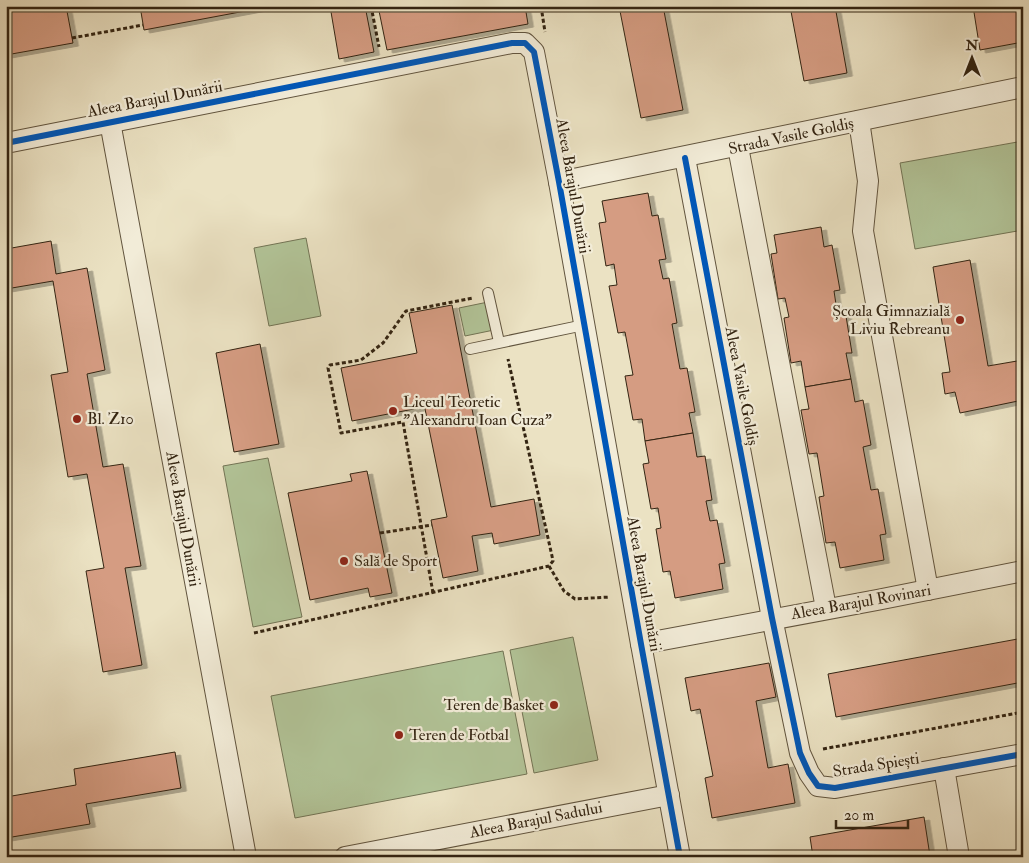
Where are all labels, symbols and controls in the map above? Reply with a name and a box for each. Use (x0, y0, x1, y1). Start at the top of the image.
north arrow (946, 32, 996, 82)
text: N (965, 37, 979, 54)
street label: Aleea Barajul Dunării (85, 76, 224, 122)
street label: Strada Vasile Goldiș (727, 113, 855, 159)
street label: Aleea Barajul Dunării (551, 116, 595, 255)
place label: Școala Gimnazială Liviu Rebreanu (832, 301, 950, 339)
marker: Școala Gimnazială Liviu Rebreanu (954, 314, 966, 326)
street label: Aleea Vasile Goldiș (720, 324, 763, 447)
place label: Liceul Teoretic "Alexandru Ioan Cuza" (403, 392, 552, 430)
marker: Liceul Teoretic "Alexandru Ioan Cuza" (387, 405, 399, 417)
place label: Bl. Z10 (87, 409, 134, 429)
marker: Bl. Z10 (71, 413, 83, 425)
street label: Aleea Barajul Dunării (161, 449, 205, 588)
street label: Aleea Barajul Dunării (622, 514, 666, 653)
place label: Sală de Sport (354, 551, 437, 572)
marker: Sală de Sport (338, 555, 350, 567)
street label: Aleea Barajul Rovinari (789, 580, 932, 624)
place label: Teren de Basket (443, 695, 544, 715)
marker: Teren de Basket (548, 699, 560, 711)
place label: Teren de Fotbal (409, 725, 509, 745)
marker: Teren de Fotbal (393, 729, 405, 741)
street label: Strada Spiești (831, 748, 921, 783)
street label: Aleea Barajul Sadului (467, 797, 604, 843)
scale bar (836, 798, 909, 830)
text: 20 m (844, 806, 874, 825)

